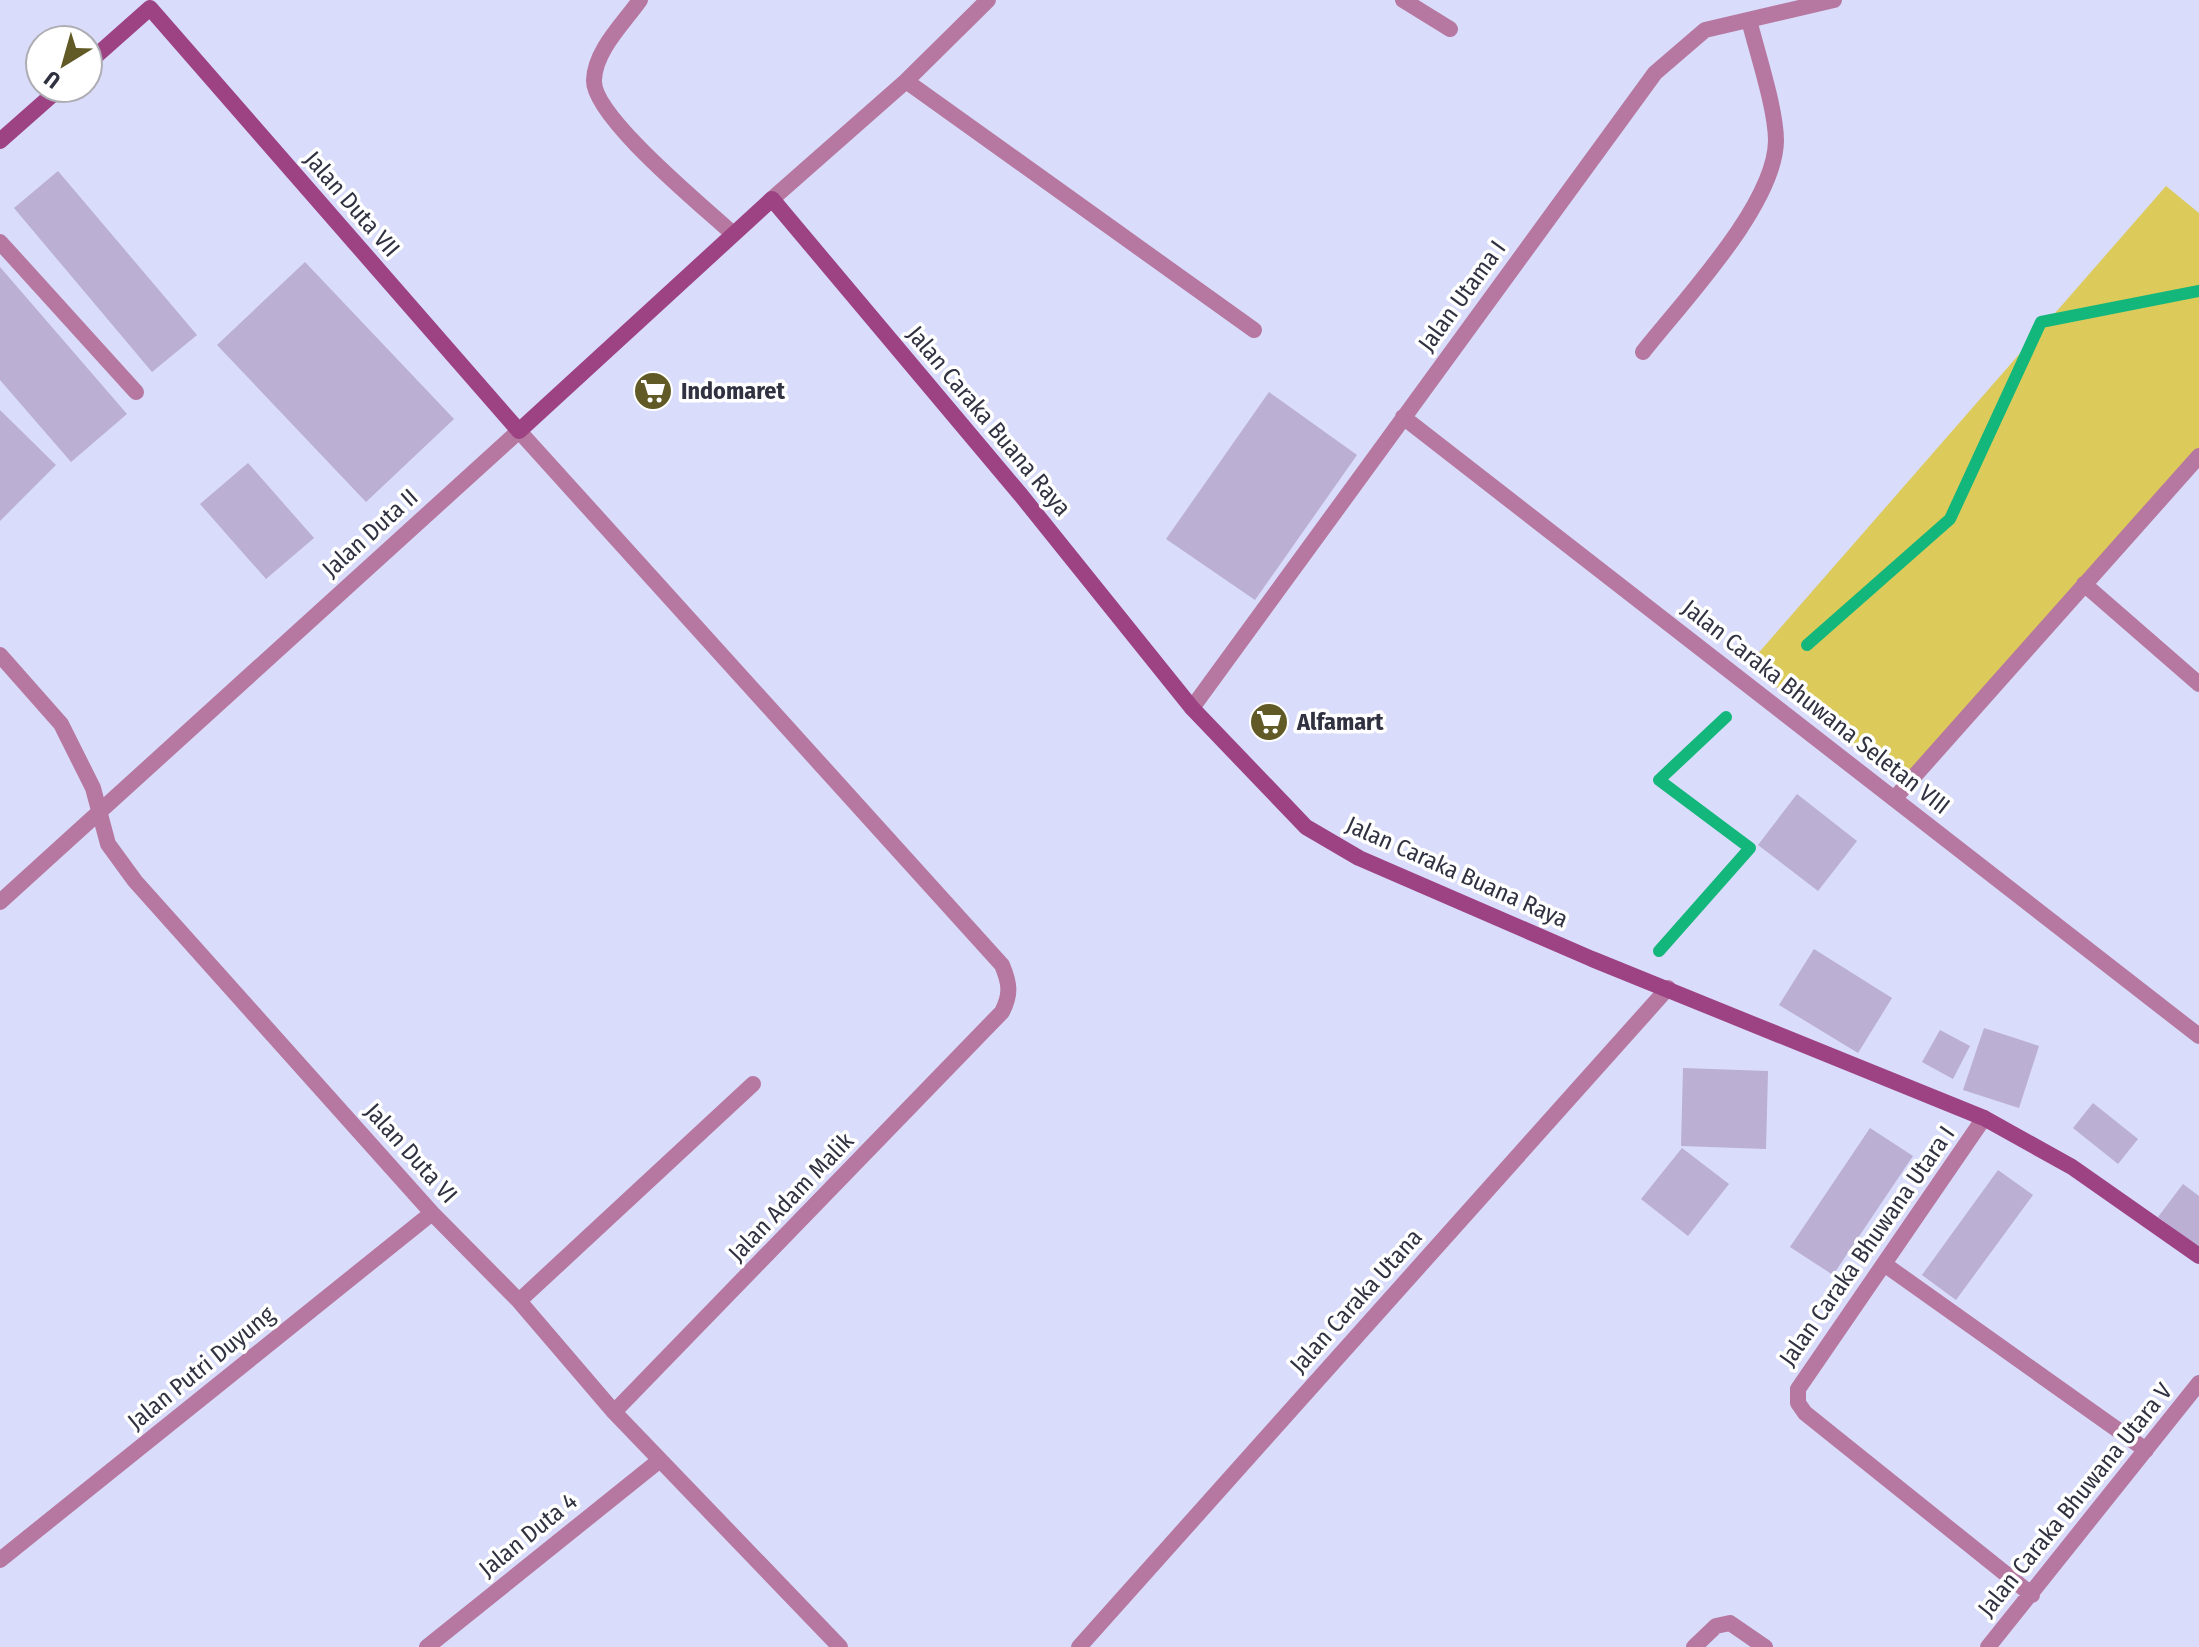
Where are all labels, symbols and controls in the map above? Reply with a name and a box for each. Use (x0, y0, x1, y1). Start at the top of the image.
north arrow (24, 24, 104, 104)
text: U (39, 65, 66, 94)
street label: Jalan Duta VII (299, 145, 405, 263)
street label: Jalan Utama I (1412, 235, 1512, 357)
street label: Jalan Caraka Buana Raya (901, 320, 1077, 522)
supermarket icon: Indomaret (632, 370, 674, 412)
place label: Indomaret (681, 377, 785, 405)
street label: Jalan Duta II (317, 483, 423, 583)
street label: Jalan Caraka Bhuwana Seletan VIII (1677, 594, 1955, 820)
supermarket icon: Alfamart (1248, 701, 1290, 743)
place label: Alfamart (1296, 708, 1384, 736)
street label: Jalan Caraka Buana Raya (1342, 810, 1572, 934)
street label: Jalan Duta VI (359, 1097, 463, 1209)
street label: Jalan Caraka Bhuwana Utara I (1773, 1121, 1961, 1371)
street label: Jalan Adam Malik (723, 1126, 860, 1267)
street label: Jalan Caraka Utana (1284, 1223, 1428, 1379)
street label: Jalan Putri Duyung (122, 1300, 280, 1436)
street label: Jalan Caraka Bhuwana Utara V (1972, 1377, 2178, 1622)
street label: Jalan Duta 4 (474, 1487, 582, 1583)

